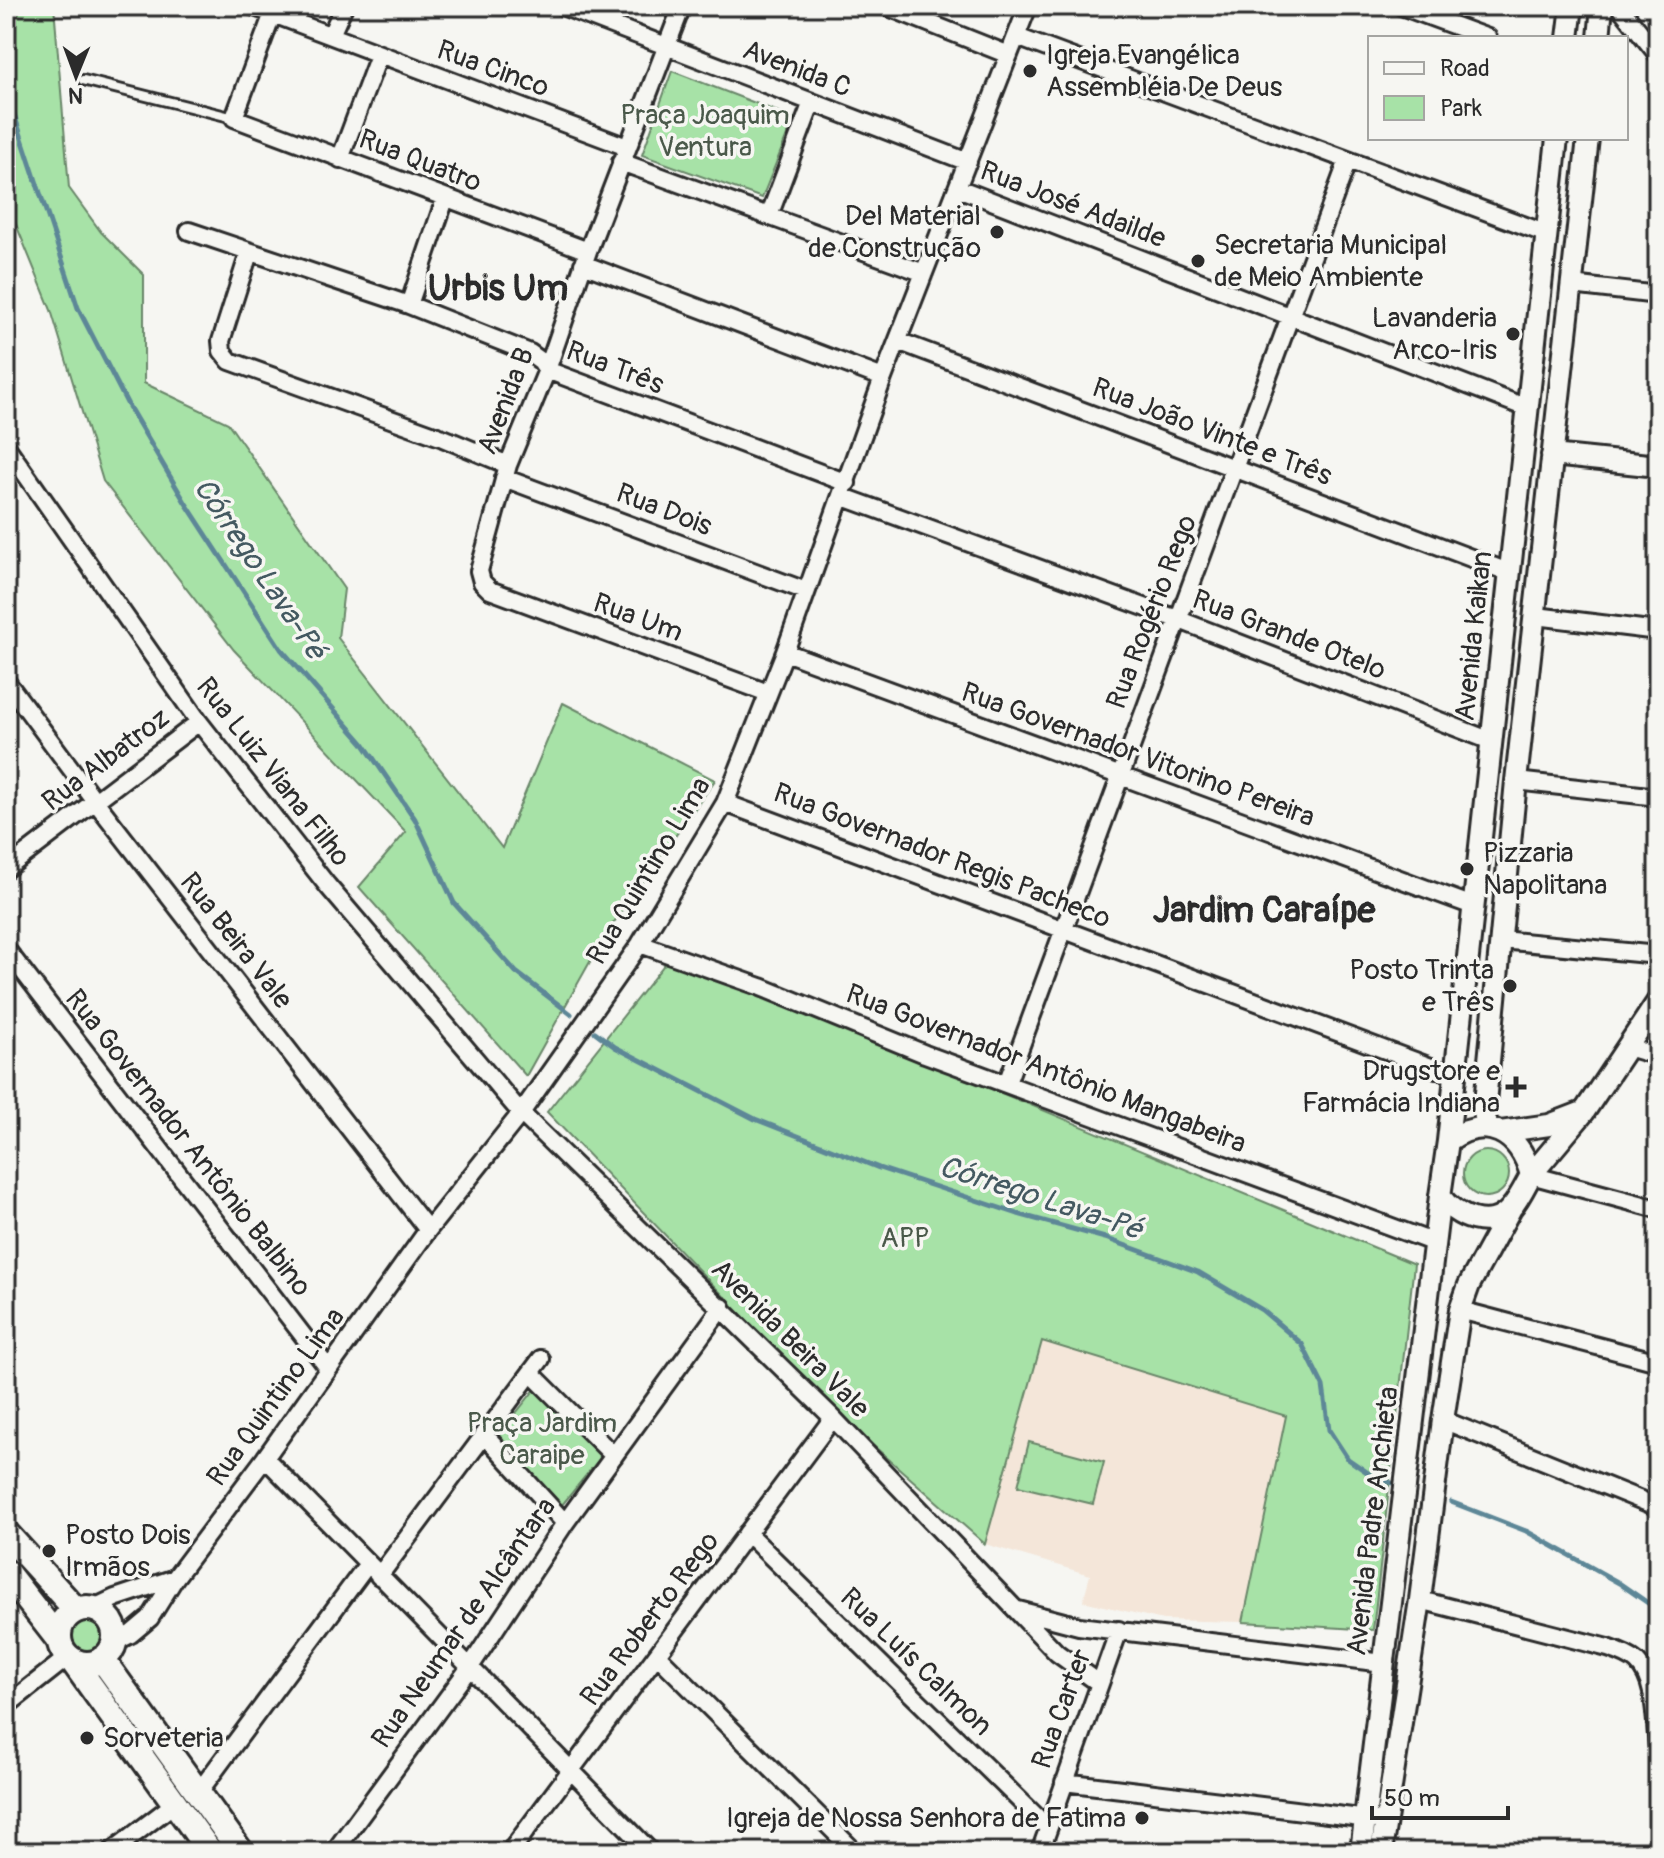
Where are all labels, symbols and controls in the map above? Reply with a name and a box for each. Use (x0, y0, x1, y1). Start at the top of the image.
street label: Avenida C (738, 32, 856, 106)
street label: Rua Cinco (432, 33, 554, 105)
north arrow (36, 36, 116, 116)
legend (1368, 36, 1628, 140)
place label: Igreja Evangélica Assembléia De Deus (1046, 38, 1283, 105)
text: Road (1440, 54, 1490, 83)
marker: Igreja Evangélica Assembléia De Deus (1021, 62, 1039, 80)
text: N (68, 81, 83, 109)
text: Park (1440, 94, 1482, 123)
park label: Praça Joaquim Ventura (620, 98, 790, 165)
street label: Rua Quatro (354, 122, 486, 200)
street label: Rua José Adailde (975, 154, 1171, 256)
place label: Del Material de Construção (808, 199, 981, 266)
marker: Del Material de Construção (988, 223, 1006, 241)
place label: Secretaria Municipal de Meio Ambiente (1214, 228, 1447, 295)
marker: Secretaria Municipal de Meio Ambiente (1189, 252, 1207, 270)
district label: Urbis Um (428, 266, 568, 311)
place label: Lavanderia Arco-Iris (1372, 301, 1497, 368)
marker: Lavanderia Arco-Iris (1504, 325, 1522, 343)
street label: Rua Três (561, 333, 669, 403)
street label: Avenida B (470, 343, 542, 459)
street label: Rua João Vinte e Três (1087, 370, 1337, 494)
water label: Córrego Lava-Pé (186, 471, 336, 669)
street label: Rua Dois (611, 476, 717, 544)
street label: Rua Rogério Rego (1099, 510, 1205, 714)
street label: Avenida Kaikan (1448, 549, 1500, 723)
street label: Rua Grande Otelo (1187, 582, 1391, 688)
street label: Rua Um (588, 586, 688, 650)
street label: Rua Luiz Viana Filho (188, 670, 358, 874)
street label: Rua Governador Vitorino Pereira (957, 675, 1319, 835)
street label: Rua Albatroz (35, 701, 177, 819)
street label: Rua Quintino Lima (579, 771, 719, 971)
street label: Rua Governador Regis Pacheco (769, 776, 1115, 936)
place label: Pizzaria Napolitana (1483, 836, 1607, 903)
marker: Pizzaria Napolitana (1458, 860, 1476, 878)
street label: Rua Beira Vale (172, 866, 300, 1016)
district label: Jardim Caraípe (1153, 888, 1376, 933)
place label: Posto Trinta e Três (1349, 953, 1494, 1020)
street label: Rua Governador Antônio Mangabeira (841, 976, 1251, 1162)
marker: Posto Trinta e Três (1501, 977, 1519, 995)
street label: Rua Governador Antônio Balbino (57, 982, 319, 1304)
place label: Drugstore e Farmácia Indiana (1302, 1054, 1500, 1121)
marker: Drugstore e Farmácia Indiana (1507, 1078, 1525, 1096)
water label: Córrego Lava-Pé (935, 1148, 1149, 1249)
park label: APP (880, 1221, 930, 1256)
street label: Avenida Beira Vale (703, 1252, 877, 1426)
street label: Rua Quintino Lima (199, 1301, 353, 1493)
street label: Avenida Padre Anchieta (1339, 1384, 1407, 1658)
park label: Praça Jardim Caraipe (467, 1406, 617, 1473)
street label: Rua Neumar de Alcântara (364, 1491, 564, 1755)
place label: Posto Dois Irmãos (65, 1518, 191, 1585)
street label: Rua Roberto Rego (573, 1525, 727, 1713)
marker: Posto Dois Irmãos (40, 1542, 58, 1560)
street label: Rua Luís Calmon (833, 1581, 999, 1743)
street label: Rua Carter (1024, 1644, 1100, 1774)
place label: Sorveteria (103, 1721, 224, 1756)
marker: Sorveteria (78, 1729, 96, 1747)
scale bar (1372, 1770, 1508, 1820)
text: 50 m (1384, 1784, 1440, 1813)
place label: Igreja de Nossa Senhora de Fatima (726, 1801, 1126, 1836)
marker: Igreja de Nossa Senhora de Fatima (1133, 1809, 1151, 1827)

